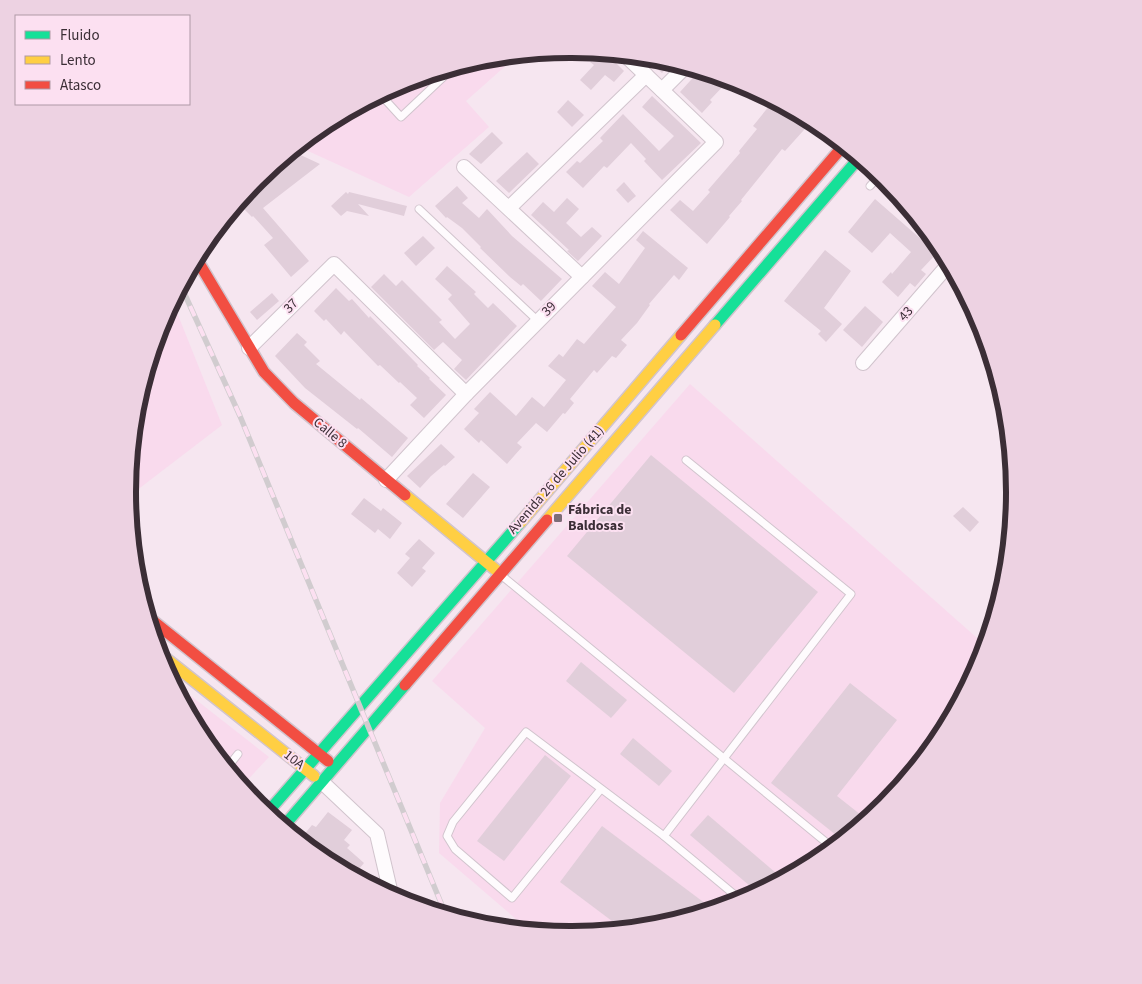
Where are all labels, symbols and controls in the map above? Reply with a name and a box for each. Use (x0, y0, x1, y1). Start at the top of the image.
legend (15, 15, 190, 105)
text: Fluido (60, 25, 100, 46)
text: Lento (60, 50, 96, 71)
text: Atasco (60, 75, 101, 96)
street label: 37 (279, 294, 303, 318)
street label: 39 (537, 297, 561, 321)
street label: 43 (894, 302, 918, 326)
street label: Calle 8 (309, 413, 351, 453)
street label: Avenida 26 de Julio (41) (503, 421, 609, 539)
place label: Fábrica de Baldosas (568, 500, 632, 536)
marker: Fábrica de Baldosas (552, 512, 564, 524)
street label: 10A (279, 745, 309, 775)

